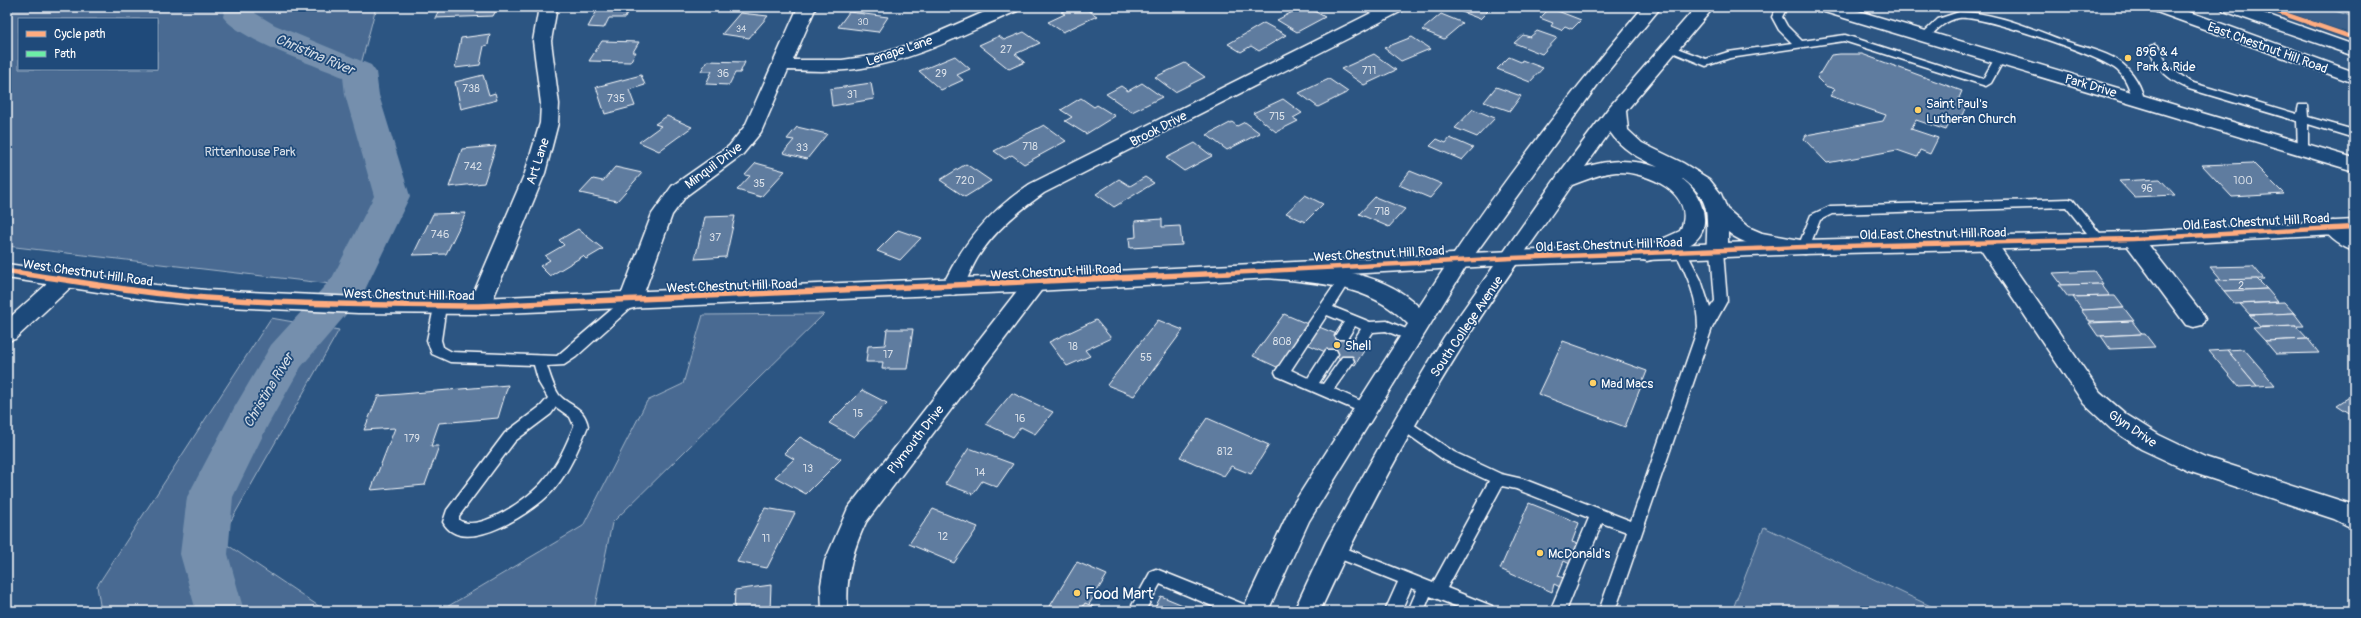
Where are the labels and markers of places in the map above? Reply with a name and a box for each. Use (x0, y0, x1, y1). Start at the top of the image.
place label: 896 & 4 Park & Ride (2136, 44, 2196, 75)
marker: 896 & 4 Park & Ride (2123, 53, 2133, 63)
place label: Saint Paul's Lutheran Church (1926, 96, 2016, 127)
marker: Saint Paul's Lutheran Church (1913, 105, 1923, 115)
place label: Shell (1345, 338, 1371, 354)
marker: Shell (1332, 340, 1342, 350)
place label: Mad Macs (1601, 376, 1654, 392)
marker: Mad Macs (1588, 378, 1598, 388)
place label: McDonald's (1548, 546, 1610, 562)
marker: McDonald's (1535, 548, 1545, 558)
place label: Food Mart (1085, 584, 1154, 604)
marker: Food Mart (1072, 588, 1082, 598)

